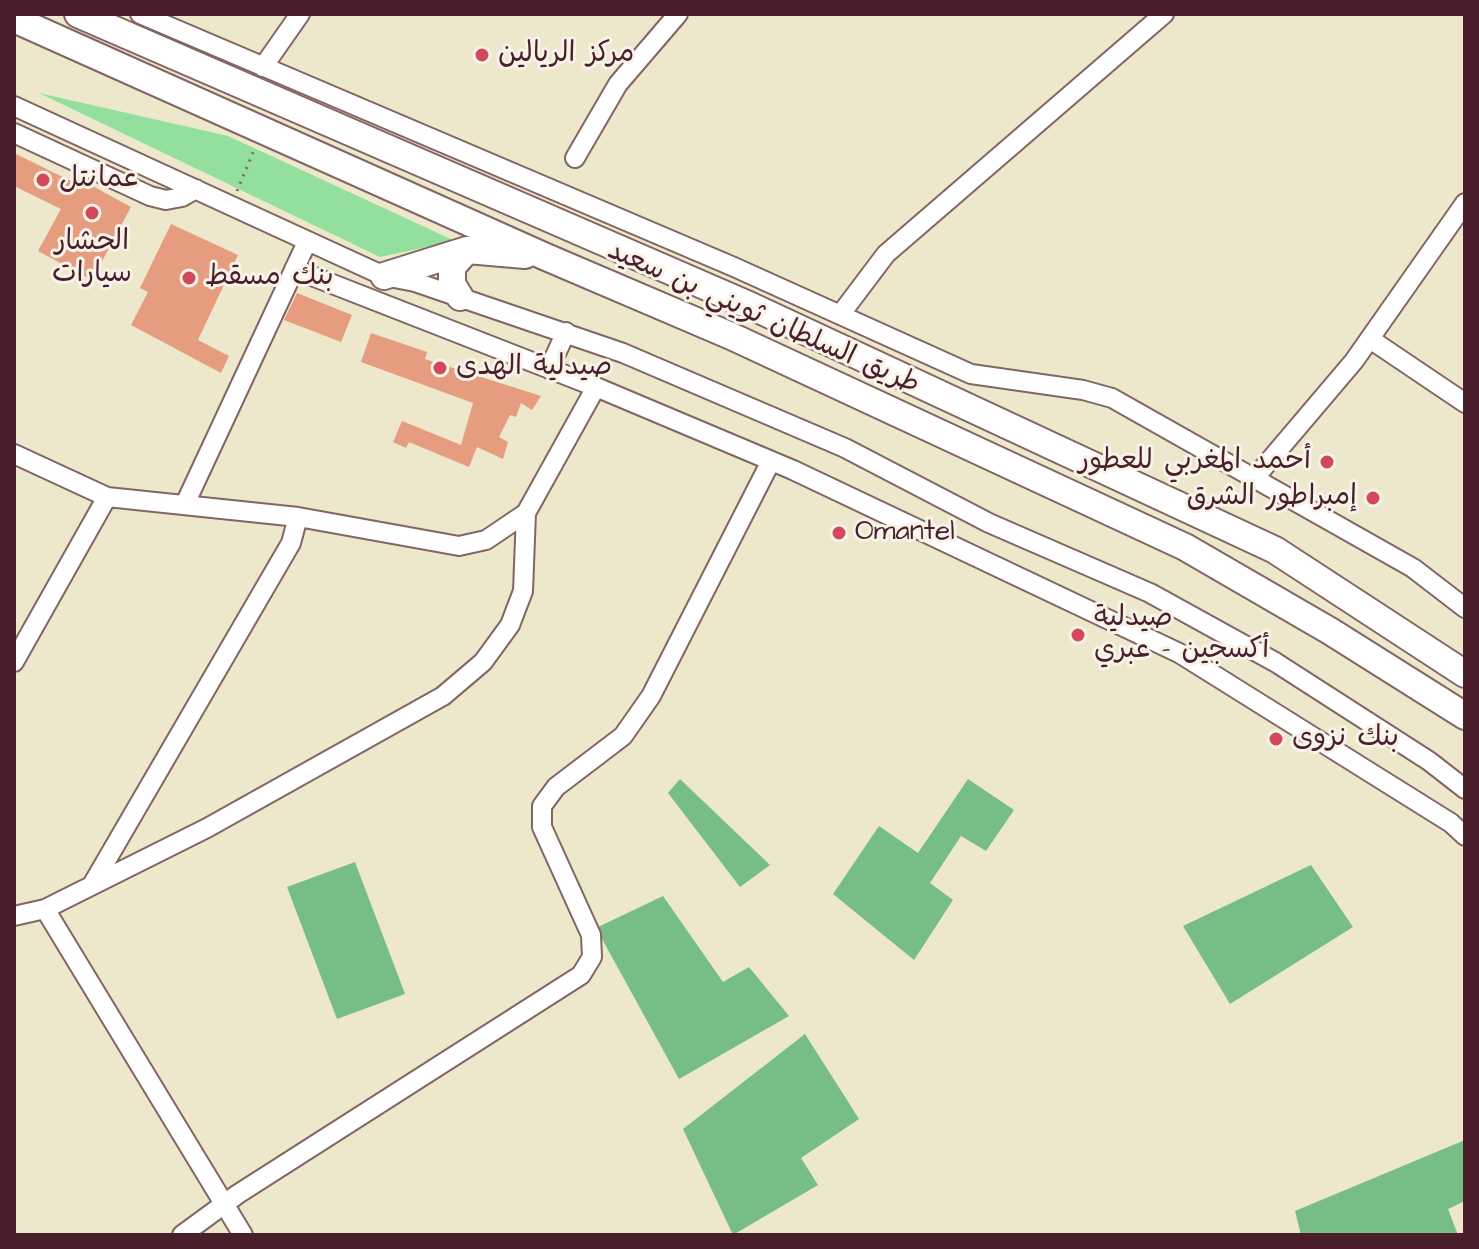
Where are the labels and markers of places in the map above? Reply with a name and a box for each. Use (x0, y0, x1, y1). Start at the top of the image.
place label: مركز الريالين (498, 38, 634, 72)
marker: مركز الريالين (473, 46, 491, 64)
place label: عمانتل (59, 163, 140, 197)
marker: عمانتل (34, 171, 52, 189)
marker: الحشار سيارات (83, 204, 101, 222)
place label: الحشار سيارات (52, 226, 132, 292)
place label: بنك مسقط (205, 261, 334, 295)
marker: بنك مسقط (180, 269, 198, 287)
place label: صيدلية الهدى (456, 351, 612, 385)
marker: صيدلية الهدى (431, 359, 449, 377)
place label: أحمد المغربي للعطور (1079, 445, 1311, 479)
marker: أحمد المغربي للعطور (1318, 453, 1336, 471)
place label: إمبراطور الشرق (1186, 481, 1357, 515)
marker: إمبراطور الشرق (1364, 489, 1382, 507)
place label: Omantel (855, 516, 955, 550)
marker: Omantel (830, 524, 848, 542)
place label: صيدلية أكسجين - عبري (1094, 602, 1269, 668)
marker: صيدلية أكسجين - عبري (1069, 626, 1087, 644)
place label: بنك نزوى (1292, 722, 1399, 756)
marker: بنك نزوى (1267, 730, 1285, 748)

